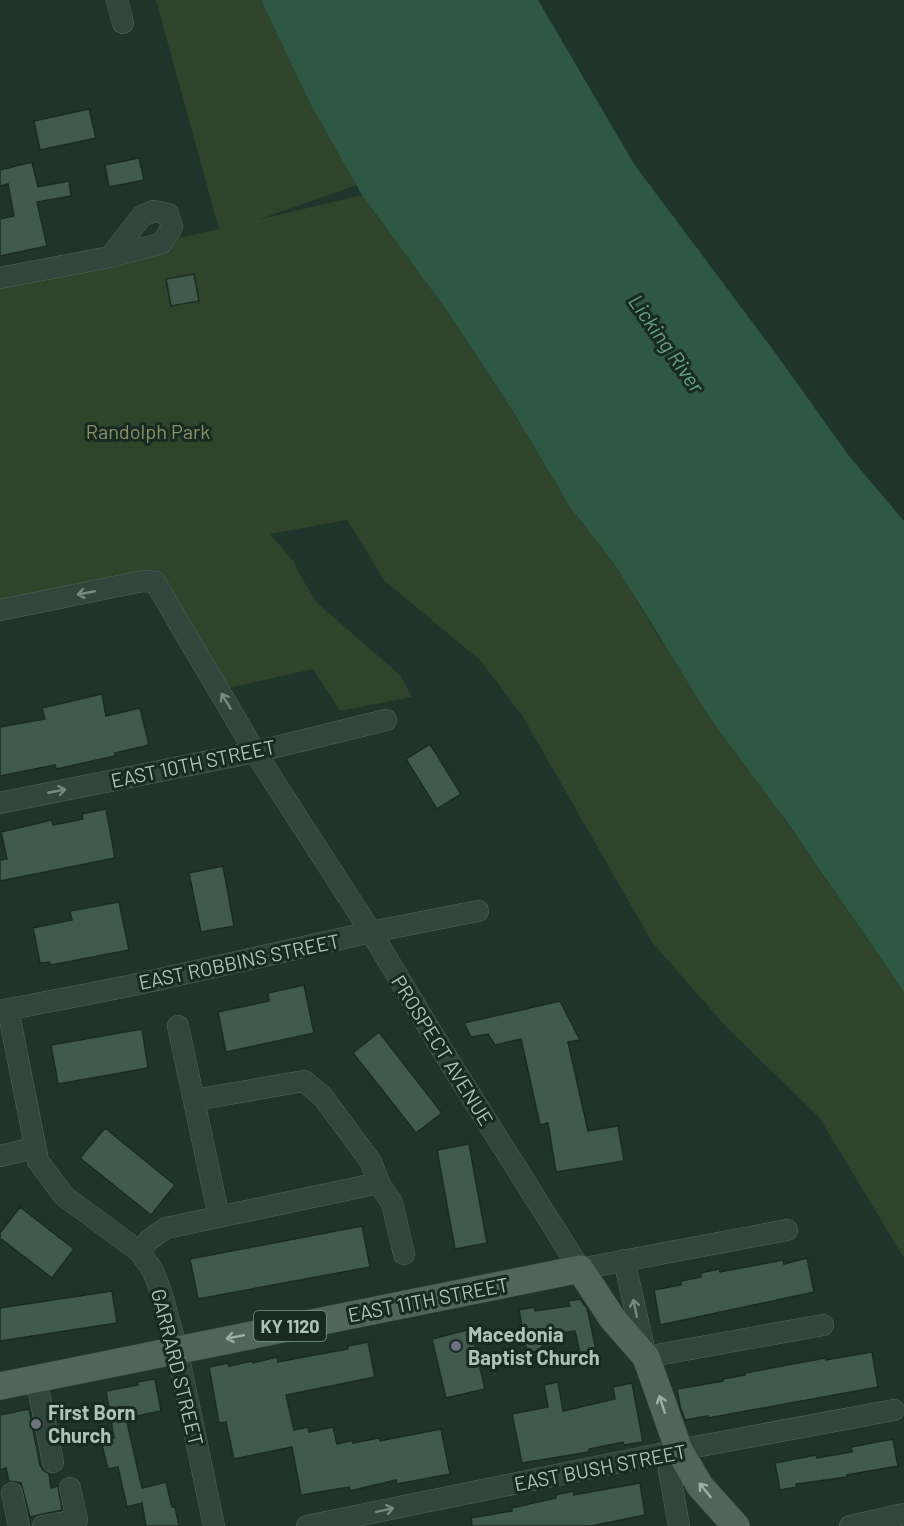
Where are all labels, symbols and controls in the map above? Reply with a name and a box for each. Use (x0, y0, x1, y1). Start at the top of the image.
water label: Licking River (624, 289, 710, 397)
park label: Randolph Park (86, 419, 210, 443)
one-way arrow (76, 588, 96, 599)
one-way arrow (219, 693, 231, 710)
street label: EAST 10TH STREET (109, 734, 277, 792)
one-way arrow (47, 785, 67, 796)
street label: EAST ROBBINS STREET (136, 928, 342, 994)
street label: PROSPECT AVENUE (387, 970, 499, 1130)
street label: EAST 11TH STREET (346, 1272, 510, 1326)
street label: GARRARD STREET (147, 1286, 209, 1448)
one-way arrow (629, 1299, 641, 1318)
road number: KY 1120 (254, 1311, 326, 1341)
place label: Macedonia Baptist Church (468, 1322, 600, 1369)
one-way arrow (225, 1332, 245, 1343)
marker: Macedonia Baptist Church (449, 1339, 463, 1353)
one-way arrow (656, 1395, 667, 1414)
place label: First Born Church (48, 1400, 136, 1447)
marker: First Born Church (29, 1417, 43, 1431)
street label: EAST BUSH STREET (512, 1439, 688, 1495)
one-way arrow (698, 1482, 711, 1498)
one-way arrow (375, 1504, 395, 1515)

